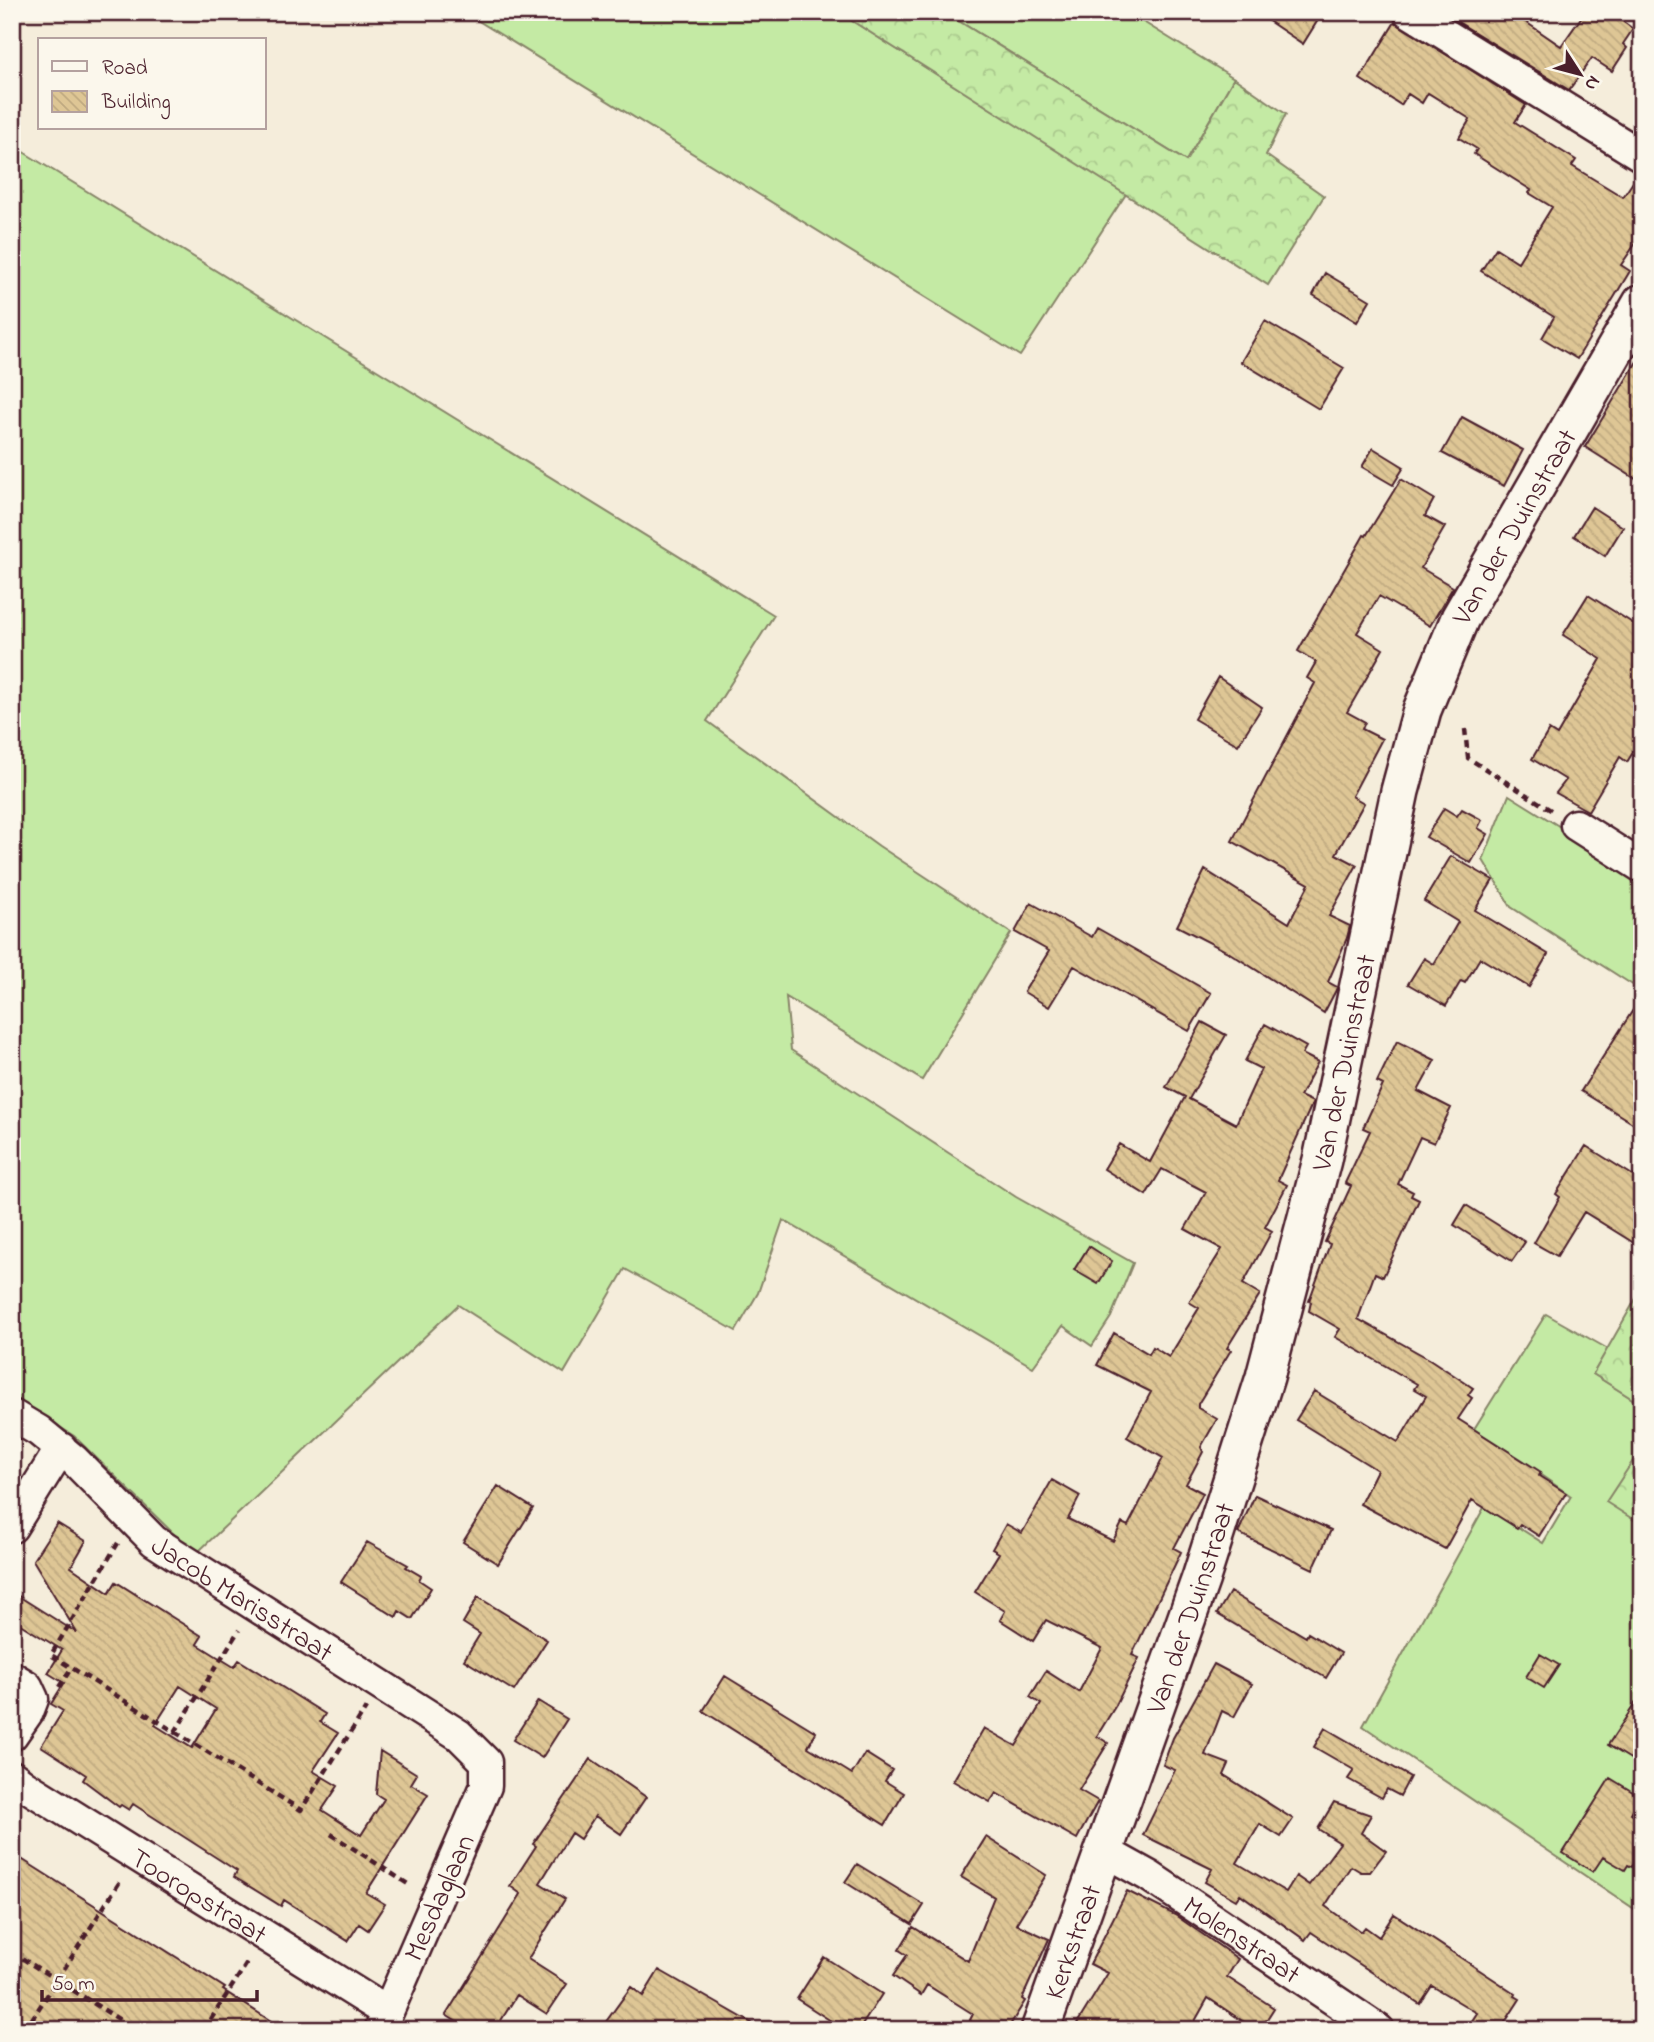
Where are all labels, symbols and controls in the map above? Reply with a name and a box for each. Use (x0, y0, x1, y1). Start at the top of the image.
legend (38, 38, 266, 130)
north arrow (1546, 38, 1616, 108)
text: Road (102, 54, 148, 84)
text: N (1577, 69, 1606, 96)
text: Building (101, 88, 171, 120)
street label: Van der Duinstraat (1443, 422, 1589, 634)
street label: Van der Duinstraat (1303, 951, 1389, 1177)
street label: Van der Duinstraat (1137, 1498, 1248, 1721)
street label: Jacob Marisstraat (142, 1527, 340, 1674)
street label: Mesdaglaan (395, 1828, 487, 1968)
street label: Tooropstraat (121, 1839, 274, 1956)
street label: Kerkstraat (1036, 1880, 1114, 2006)
street label: Molenstraat (1174, 1887, 1308, 1996)
scale bar (42, 1958, 257, 2002)
text: 50 m (52, 1970, 95, 2000)

